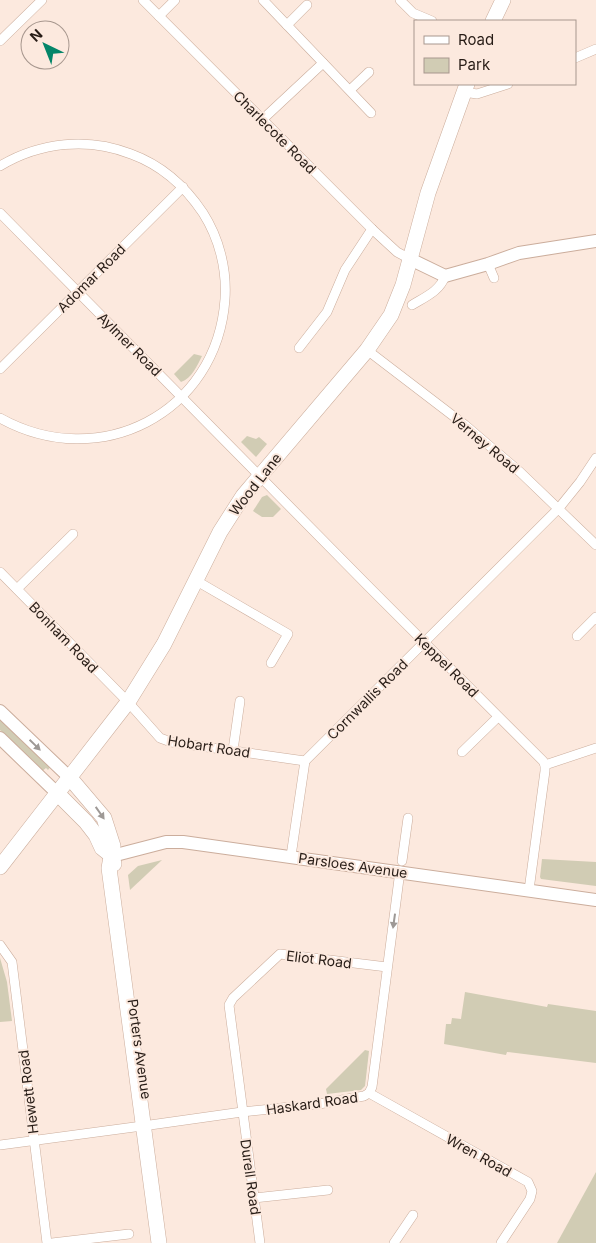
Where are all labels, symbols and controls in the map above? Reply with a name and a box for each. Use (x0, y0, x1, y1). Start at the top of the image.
north arrow (20, 20, 70, 70)
legend (414, 20, 576, 85)
text: N (26, 25, 45, 45)
text: Road (458, 30, 494, 49)
text: Park (458, 55, 491, 74)
street label: Charlecote Road (230, 87, 320, 177)
street label: Adomar Road (53, 240, 129, 316)
street label: Aylmer Road (94, 308, 166, 380)
street label: Verney Road (447, 409, 523, 477)
street label: Wood Lane (225, 449, 285, 519)
street label: Bonham Road (26, 598, 102, 676)
street label: Keppel Road (411, 629, 483, 701)
street label: Cornwallis Road (323, 655, 411, 743)
street label: Hobart Road (167, 731, 251, 761)
one-way arrow (29, 739, 41, 751)
one-way arrow (95, 806, 105, 820)
street label: Parsloes Avenue (297, 849, 409, 881)
one-way arrow (390, 914, 398, 930)
street label: Eliot Road (285, 947, 353, 971)
street label: Porters Avenue (125, 998, 155, 1100)
street label: Hewett Road (14, 1049, 42, 1135)
street label: Haskard Road (265, 1088, 359, 1118)
street label: Wren Road (443, 1130, 515, 1180)
street label: Durell Road (237, 1138, 265, 1216)

